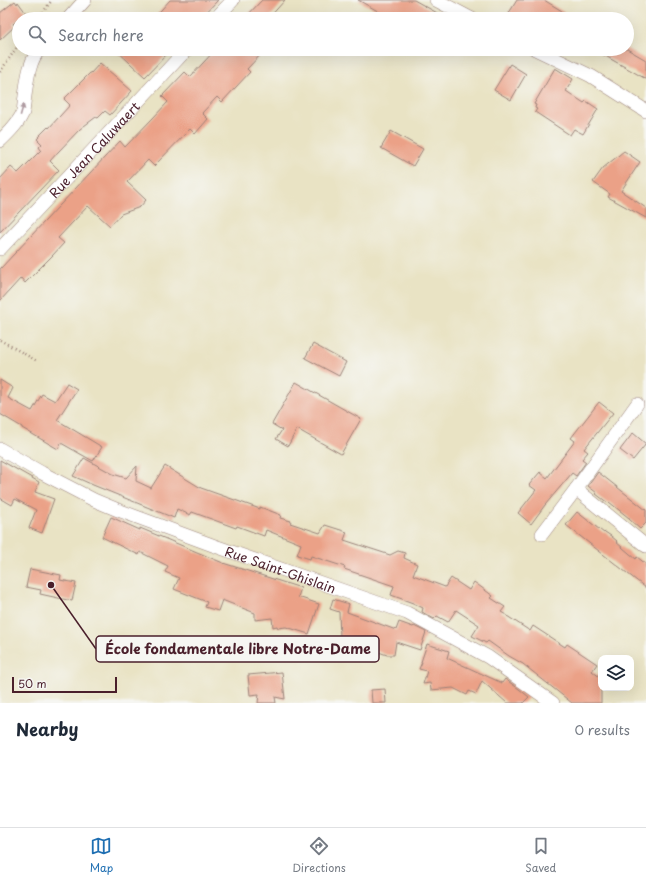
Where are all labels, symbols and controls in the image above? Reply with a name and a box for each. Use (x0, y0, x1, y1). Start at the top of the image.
search box (12, 12, 634, 56)
icon: search (26, 23, 48, 45)
text: Search here (58, 23, 144, 46)
street label: Rue Jean Caluwaert (44, 97, 143, 201)
one-way arrow (19, 104, 25, 116)
street label: Rue Saint-Ghislain (223, 541, 339, 597)
callout: École fondamentale libre Notre-Dame (96, 636, 379, 662)
text: École fondamentale libre Notre-Dame (105, 638, 371, 659)
map controls (598, 655, 634, 691)
button: layers (598, 655, 634, 691)
scale bar (12, 675, 117, 694)
text: 50 m (18, 675, 47, 692)
text: Nearby (16, 716, 78, 742)
text: 0 results (575, 720, 630, 739)
tab: Map (90, 835, 113, 876)
tab: Directions (292, 835, 346, 876)
tab: Saved (525, 835, 556, 876)

